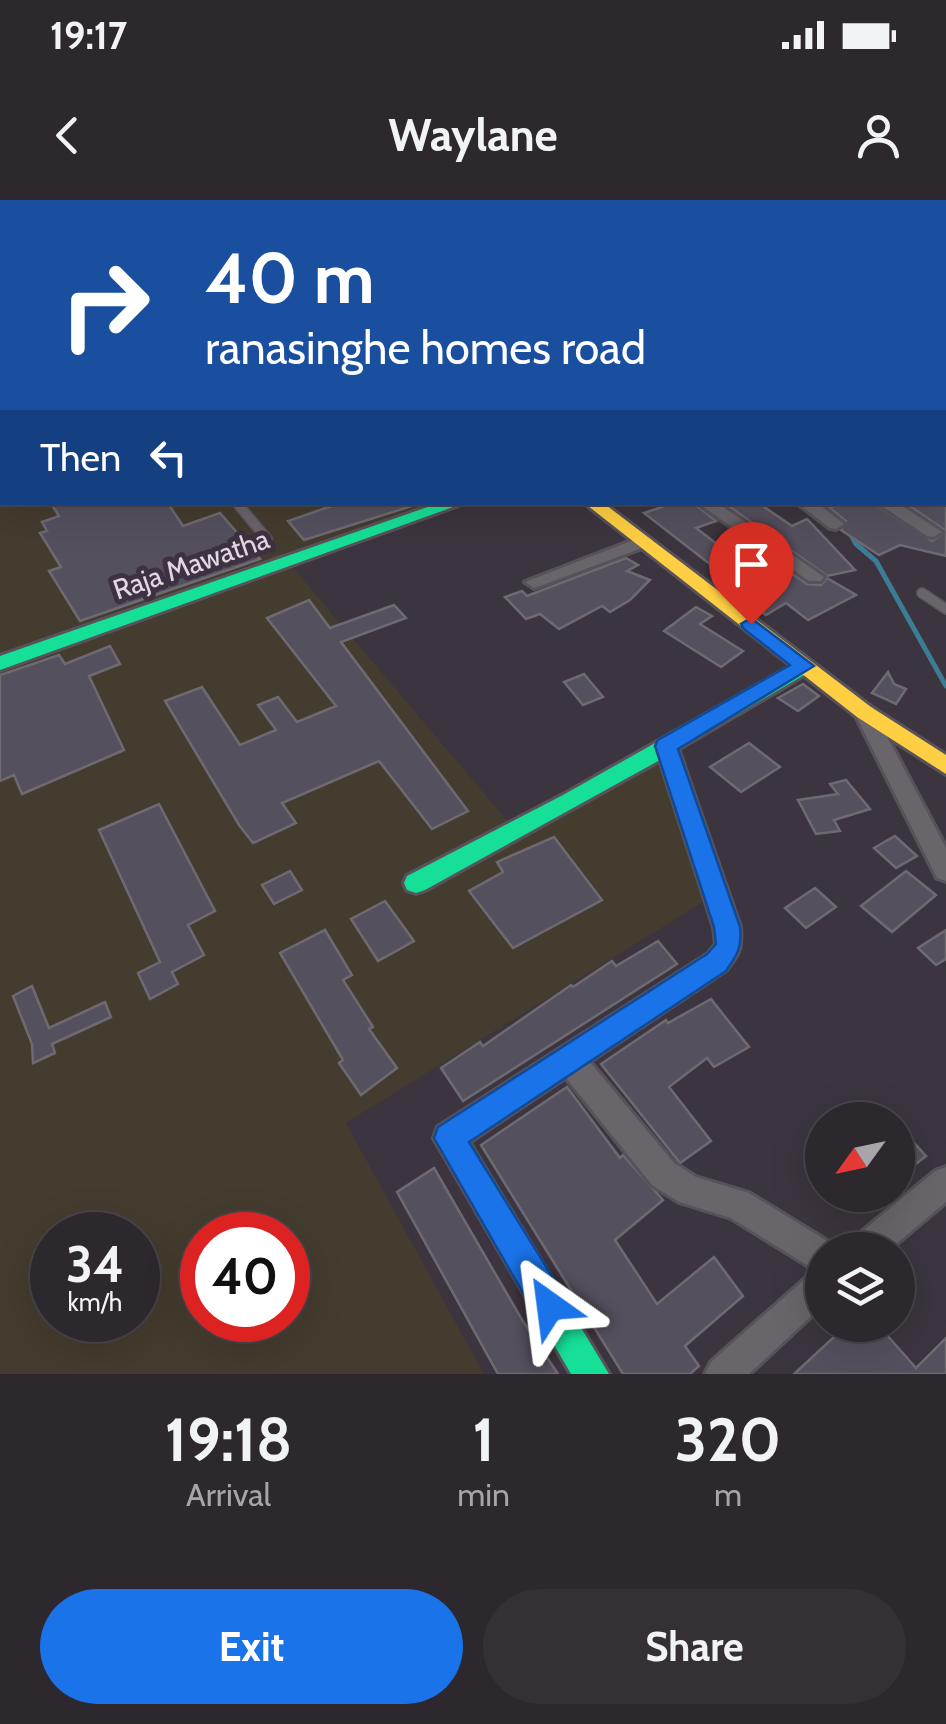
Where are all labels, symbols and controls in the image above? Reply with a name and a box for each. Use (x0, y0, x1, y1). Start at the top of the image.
text: 19:17 (50, 12, 127, 59)
icon: back (40, 108, 95, 163)
text: Waylane (388, 108, 558, 162)
icon: person (851, 108, 906, 163)
text: 40 m (205, 235, 374, 321)
icon: right (40, 240, 170, 370)
text: ranasinghe homes road (205, 321, 646, 375)
icon: left (141, 430, 196, 485)
text: Then (40, 434, 121, 481)
street label: Raja Mawatha (108, 521, 274, 607)
pin (709, 522, 794, 625)
icon: arrive (724, 537, 779, 592)
north arrow (805, 1102, 915, 1212)
map controls (805, 1102, 915, 1342)
speed limit sign: 40 (180, 1212, 310, 1342)
button: layers (805, 1232, 915, 1342)
text: 34 (66, 1234, 124, 1295)
position arrow (498, 1254, 602, 1358)
text: km/h (68, 1287, 122, 1317)
text: 19:18 (165, 1403, 292, 1476)
text: 1 (472, 1403, 495, 1476)
text: 320 (675, 1403, 781, 1476)
text: Arrival (186, 1475, 271, 1514)
text: min (457, 1475, 510, 1514)
text: m (714, 1475, 742, 1514)
button: Exit (40, 1589, 463, 1704)
button: Share (483, 1589, 906, 1704)

